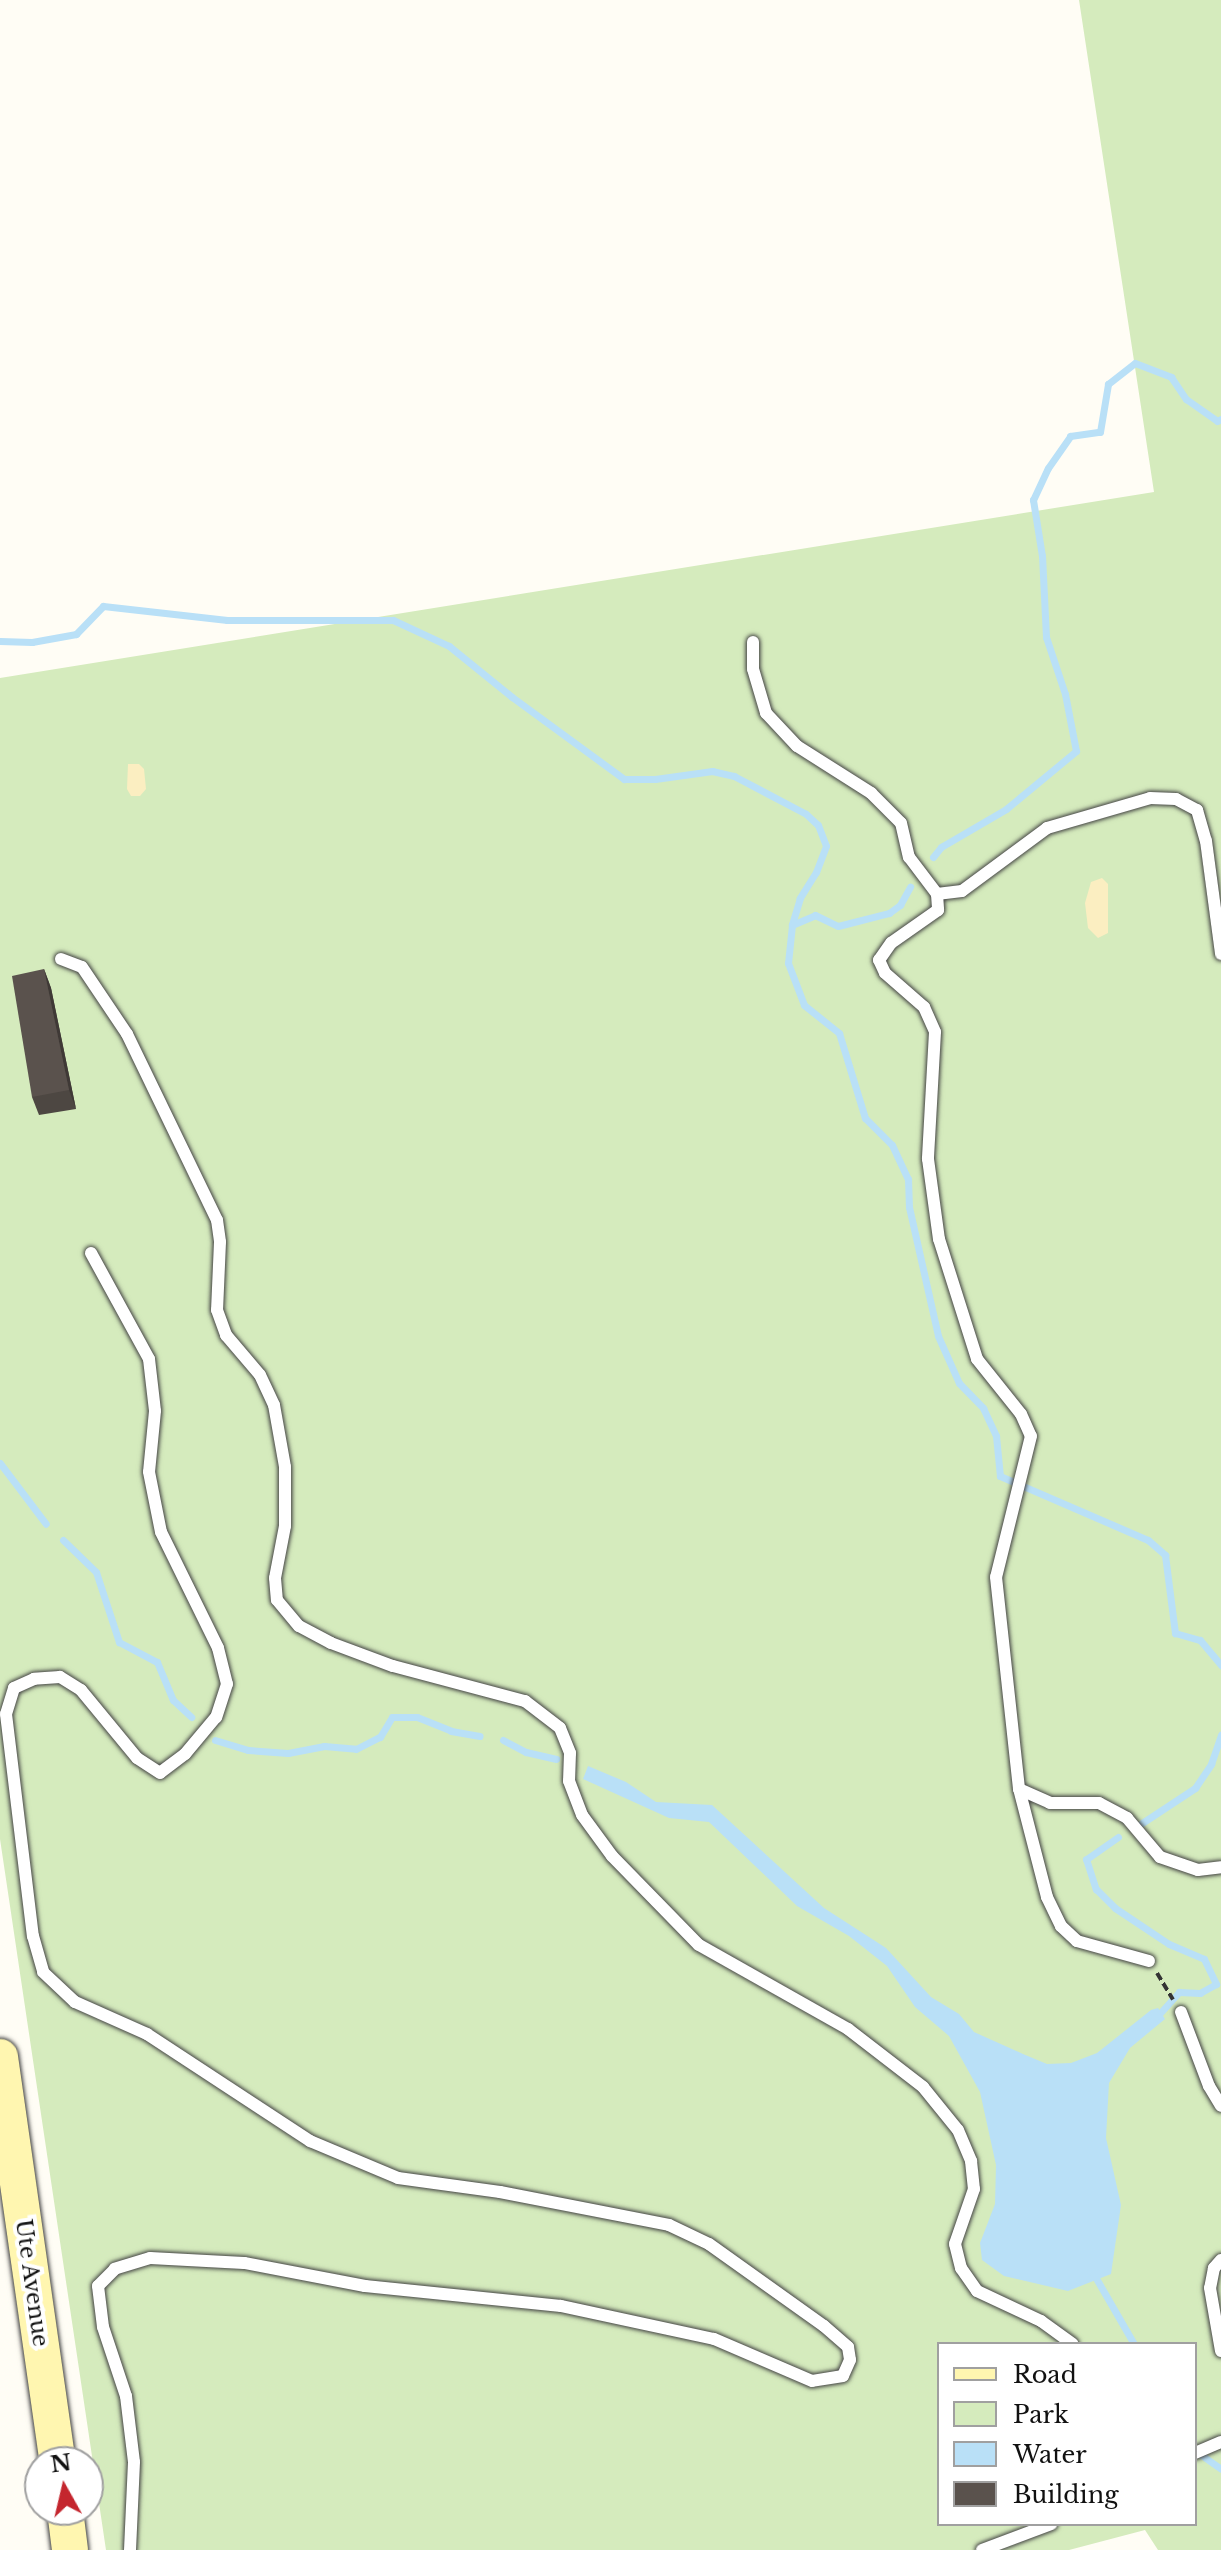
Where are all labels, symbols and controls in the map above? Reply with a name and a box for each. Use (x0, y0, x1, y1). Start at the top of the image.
street label: Ute Avenue (10, 2217, 54, 2349)
legend (937, 2342, 1197, 2526)
text: Road (1013, 2360, 1077, 2389)
text: Park (1013, 2400, 1069, 2429)
text: Water (1013, 2440, 1087, 2469)
north arrow (24, 2446, 104, 2526)
text: N (49, 2449, 73, 2479)
text: Building (1013, 2480, 1119, 2509)

